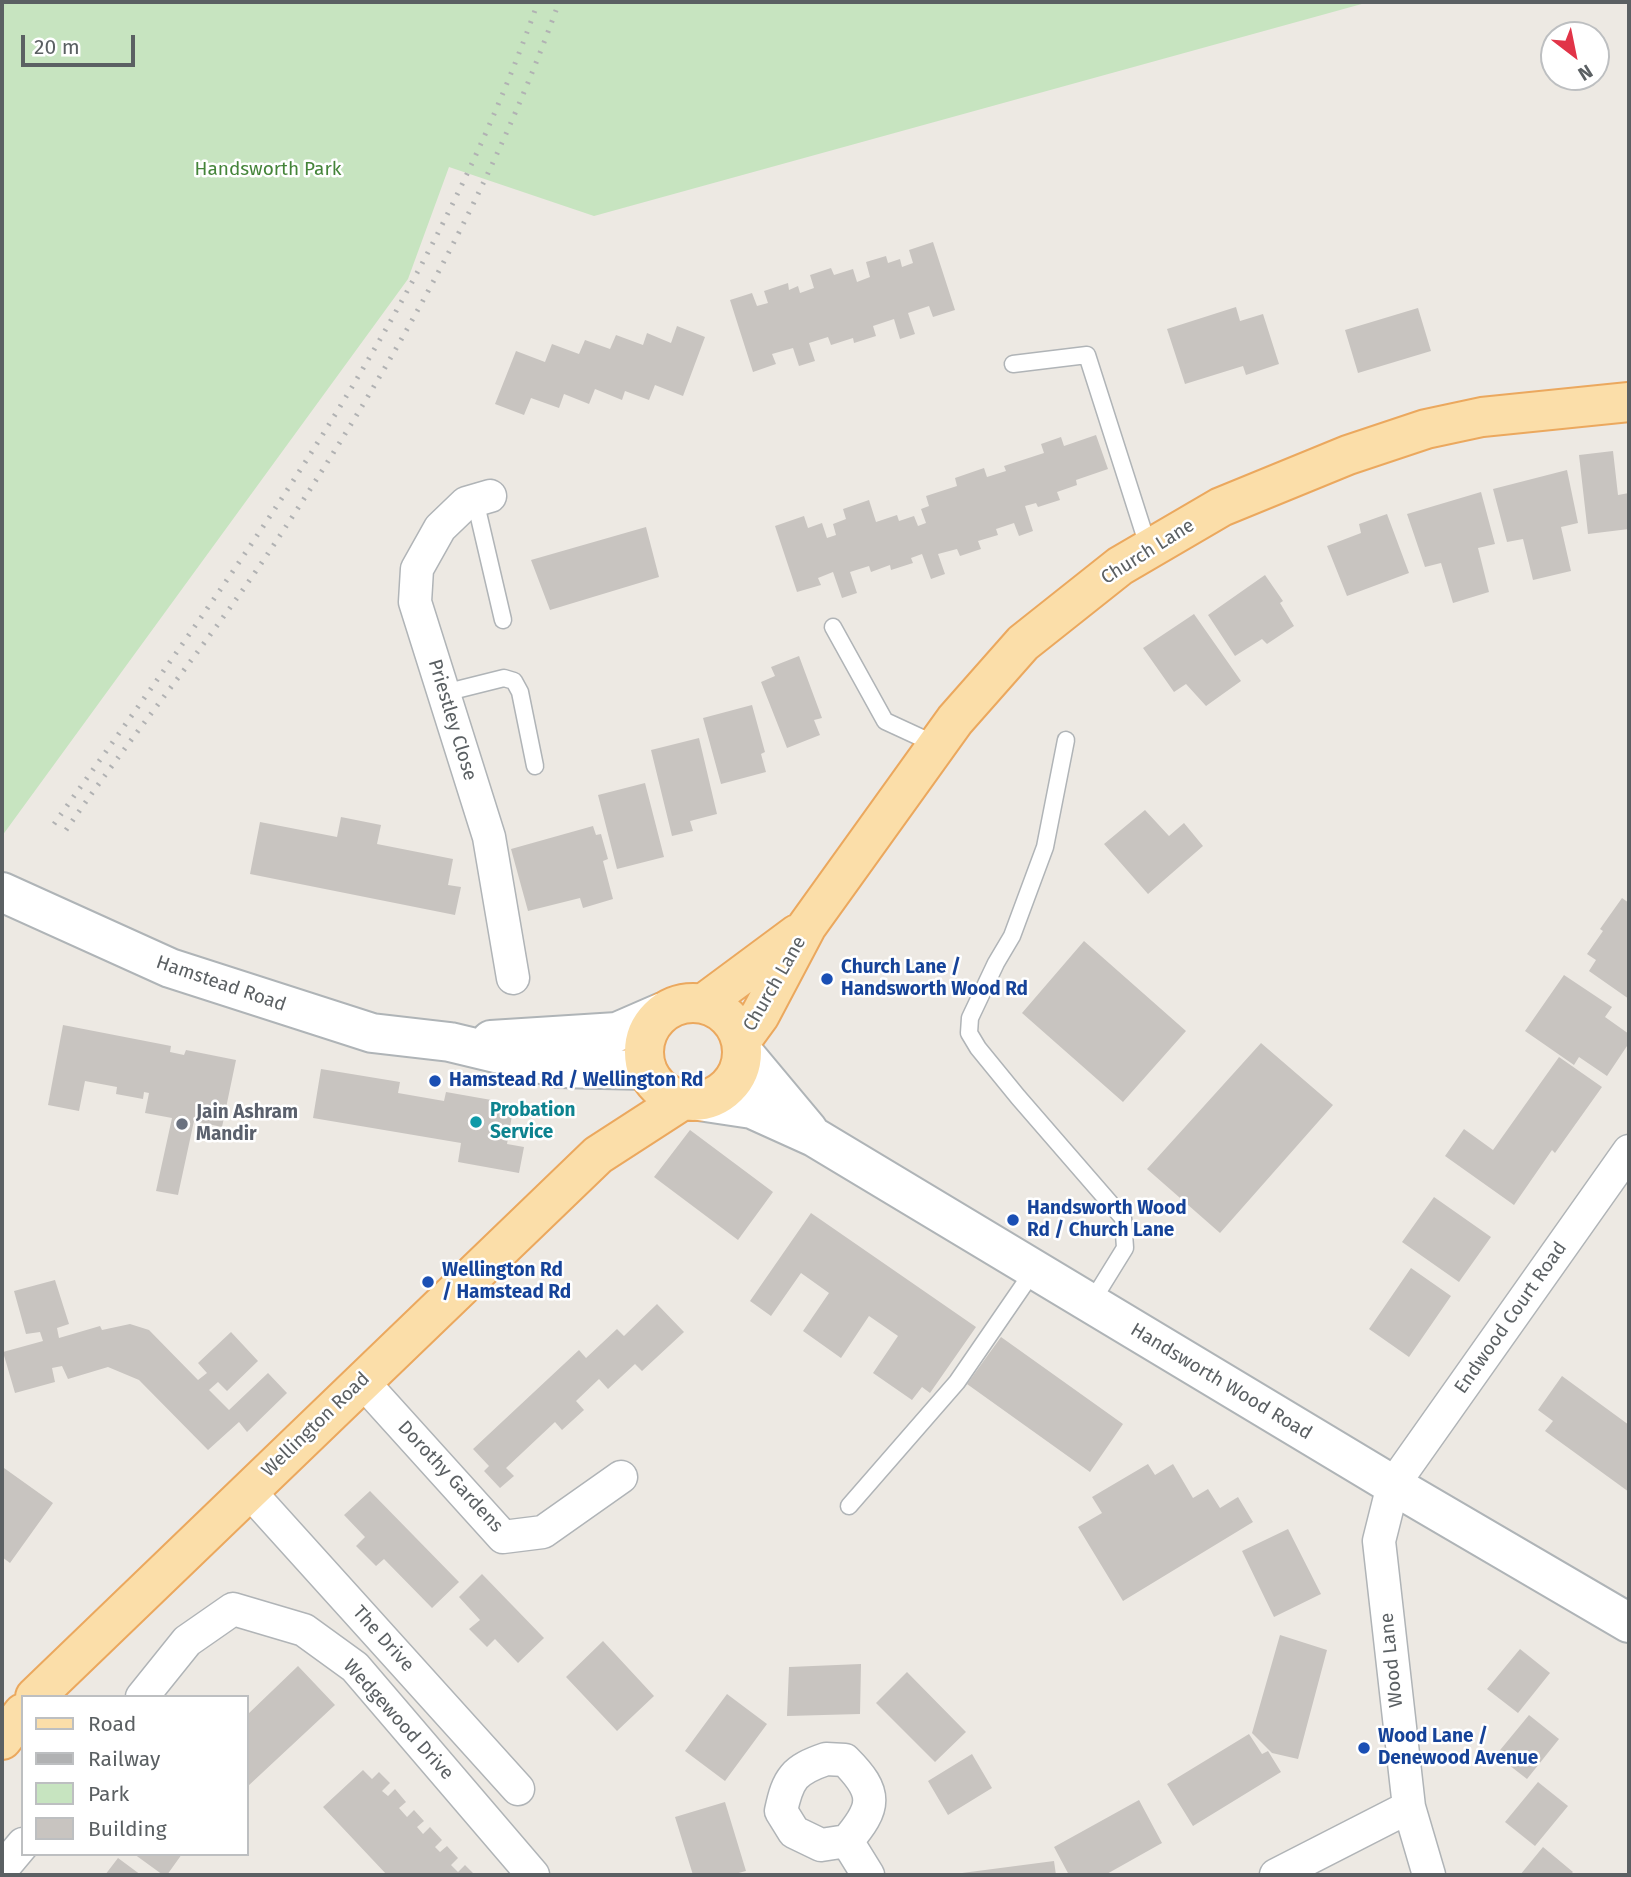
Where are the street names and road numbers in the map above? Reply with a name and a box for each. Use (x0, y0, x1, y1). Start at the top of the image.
street label: Church Lane (1097, 514, 1199, 590)
street label: Priestley Close (423, 657, 481, 783)
street label: Church Lane (739, 933, 811, 1035)
street label: Hamstead Road (153, 951, 289, 1017)
street label: Endwood Court Road (1450, 1238, 1572, 1398)
street label: Handsworth Wood Road (1126, 1319, 1316, 1445)
street label: Wellington Road (257, 1368, 375, 1482)
street label: Dorothy Gardens (392, 1416, 508, 1538)
street label: The Drive (347, 1601, 419, 1677)
street label: Wood Lane (1376, 1611, 1408, 1709)
street label: Wedgewood Drive (338, 1655, 458, 1785)

